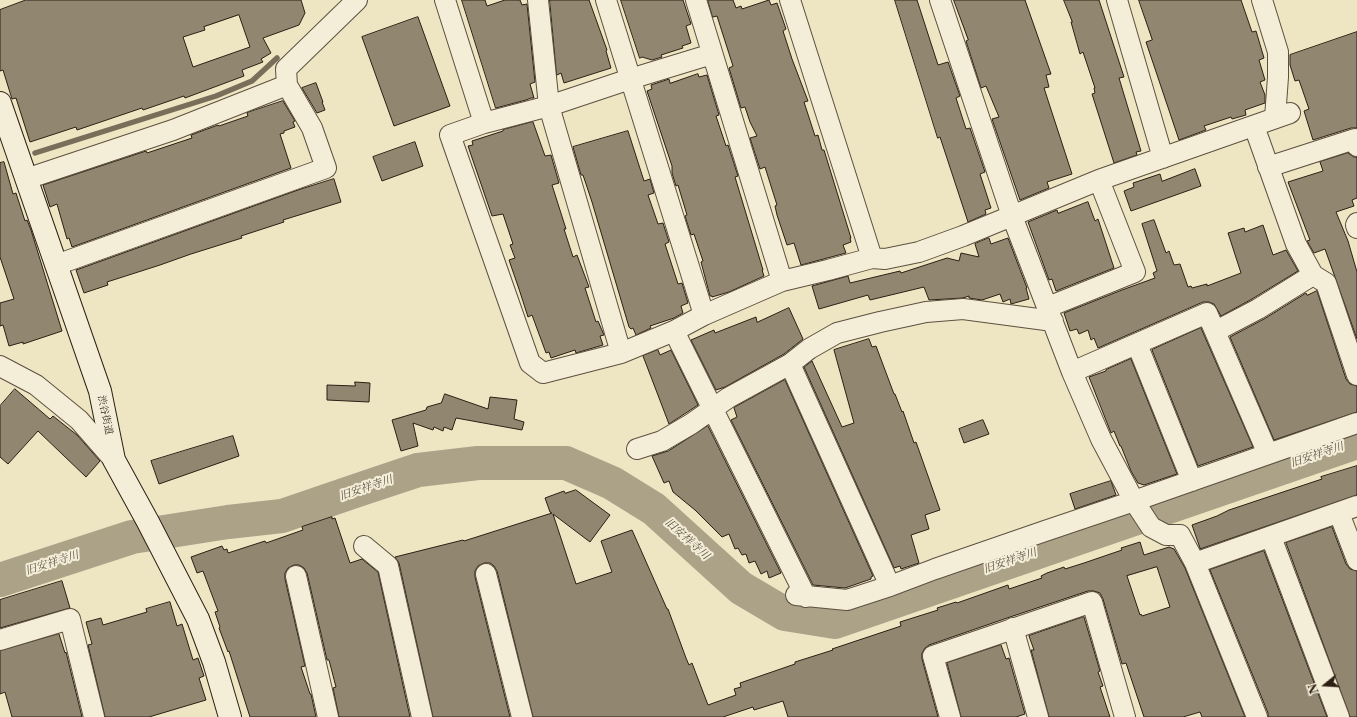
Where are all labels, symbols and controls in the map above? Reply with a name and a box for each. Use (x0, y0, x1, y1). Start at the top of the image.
street label: 渋谷街道 (95, 394, 115, 436)
water label: 旧安祥寺川 (1289, 440, 1345, 470)
water label: 旧安祥寺川 (338, 473, 394, 503)
water label: 旧安祥寺川 (662, 516, 712, 562)
water label: 旧安祥寺川 (982, 546, 1038, 576)
water label: 旧安祥寺川 (24, 548, 80, 578)
north arrow (1305, 665, 1345, 705)
text: N (1305, 682, 1322, 695)

